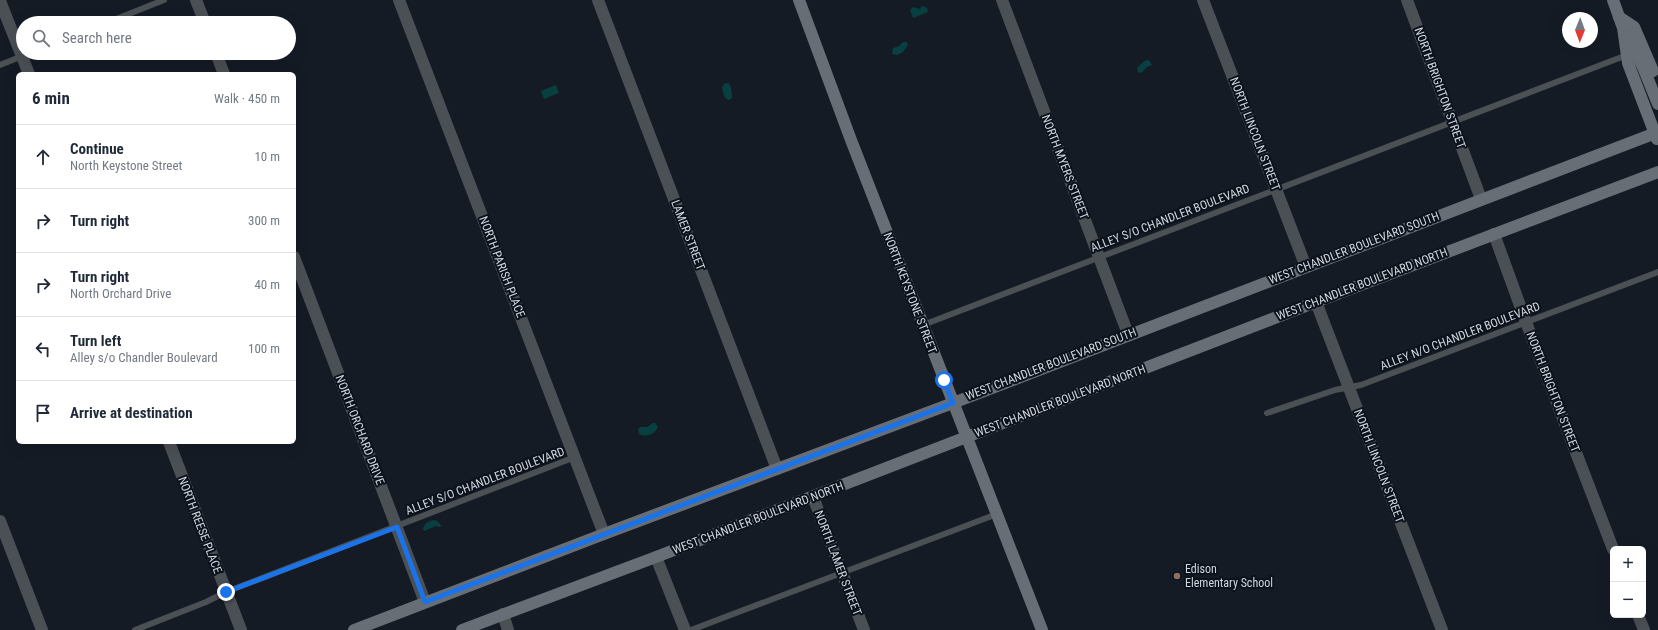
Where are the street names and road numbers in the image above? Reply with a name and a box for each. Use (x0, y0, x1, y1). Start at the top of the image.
street label: NORTH BRIGHTON STREET (1412, 26, 1468, 150)
street label: NORTH LINCOLN STREET (1227, 75, 1283, 193)
street label: NORTH MYERS STREET (1039, 113, 1091, 221)
street label: ALLEY S/O CHANDLER BOULEVARD (1089, 181, 1252, 255)
street label: LAMER STREET (668, 198, 708, 272)
street label: WEST CHANDLER BOULEVARD SOUTH (1267, 209, 1441, 287)
street label: NORTH PARISH PLACE (476, 214, 528, 320)
street label: NORTH KEYSTONE STREET (880, 231, 940, 355)
street label: WEST CHANDLER BOULEVARD NORTH (1275, 245, 1449, 323)
street label: ALLEY N/O CHANDLER BOULEVARD (1378, 299, 1542, 373)
street label: WEST CHANDLER BOULEVARD SOUTH (964, 325, 1138, 403)
street label: NORTH BRIGHTON STREET (1524, 330, 1582, 454)
street label: WEST CHANDLER BOULEVARD NORTH (973, 362, 1147, 440)
street label: NORTH ORCHARD DRIVE (333, 373, 387, 487)
street label: NORTH LINCOLN STREET (1351, 407, 1407, 525)
street label: ALLEY S/O CHANDLER BOULEVARD (404, 444, 567, 518)
street label: NORTH REESE PLACE (175, 475, 225, 575)
street label: WEST CHANDLER BOULEVARD NORTH (671, 479, 845, 557)
street label: NORTH LAMER STREET (812, 509, 864, 617)

